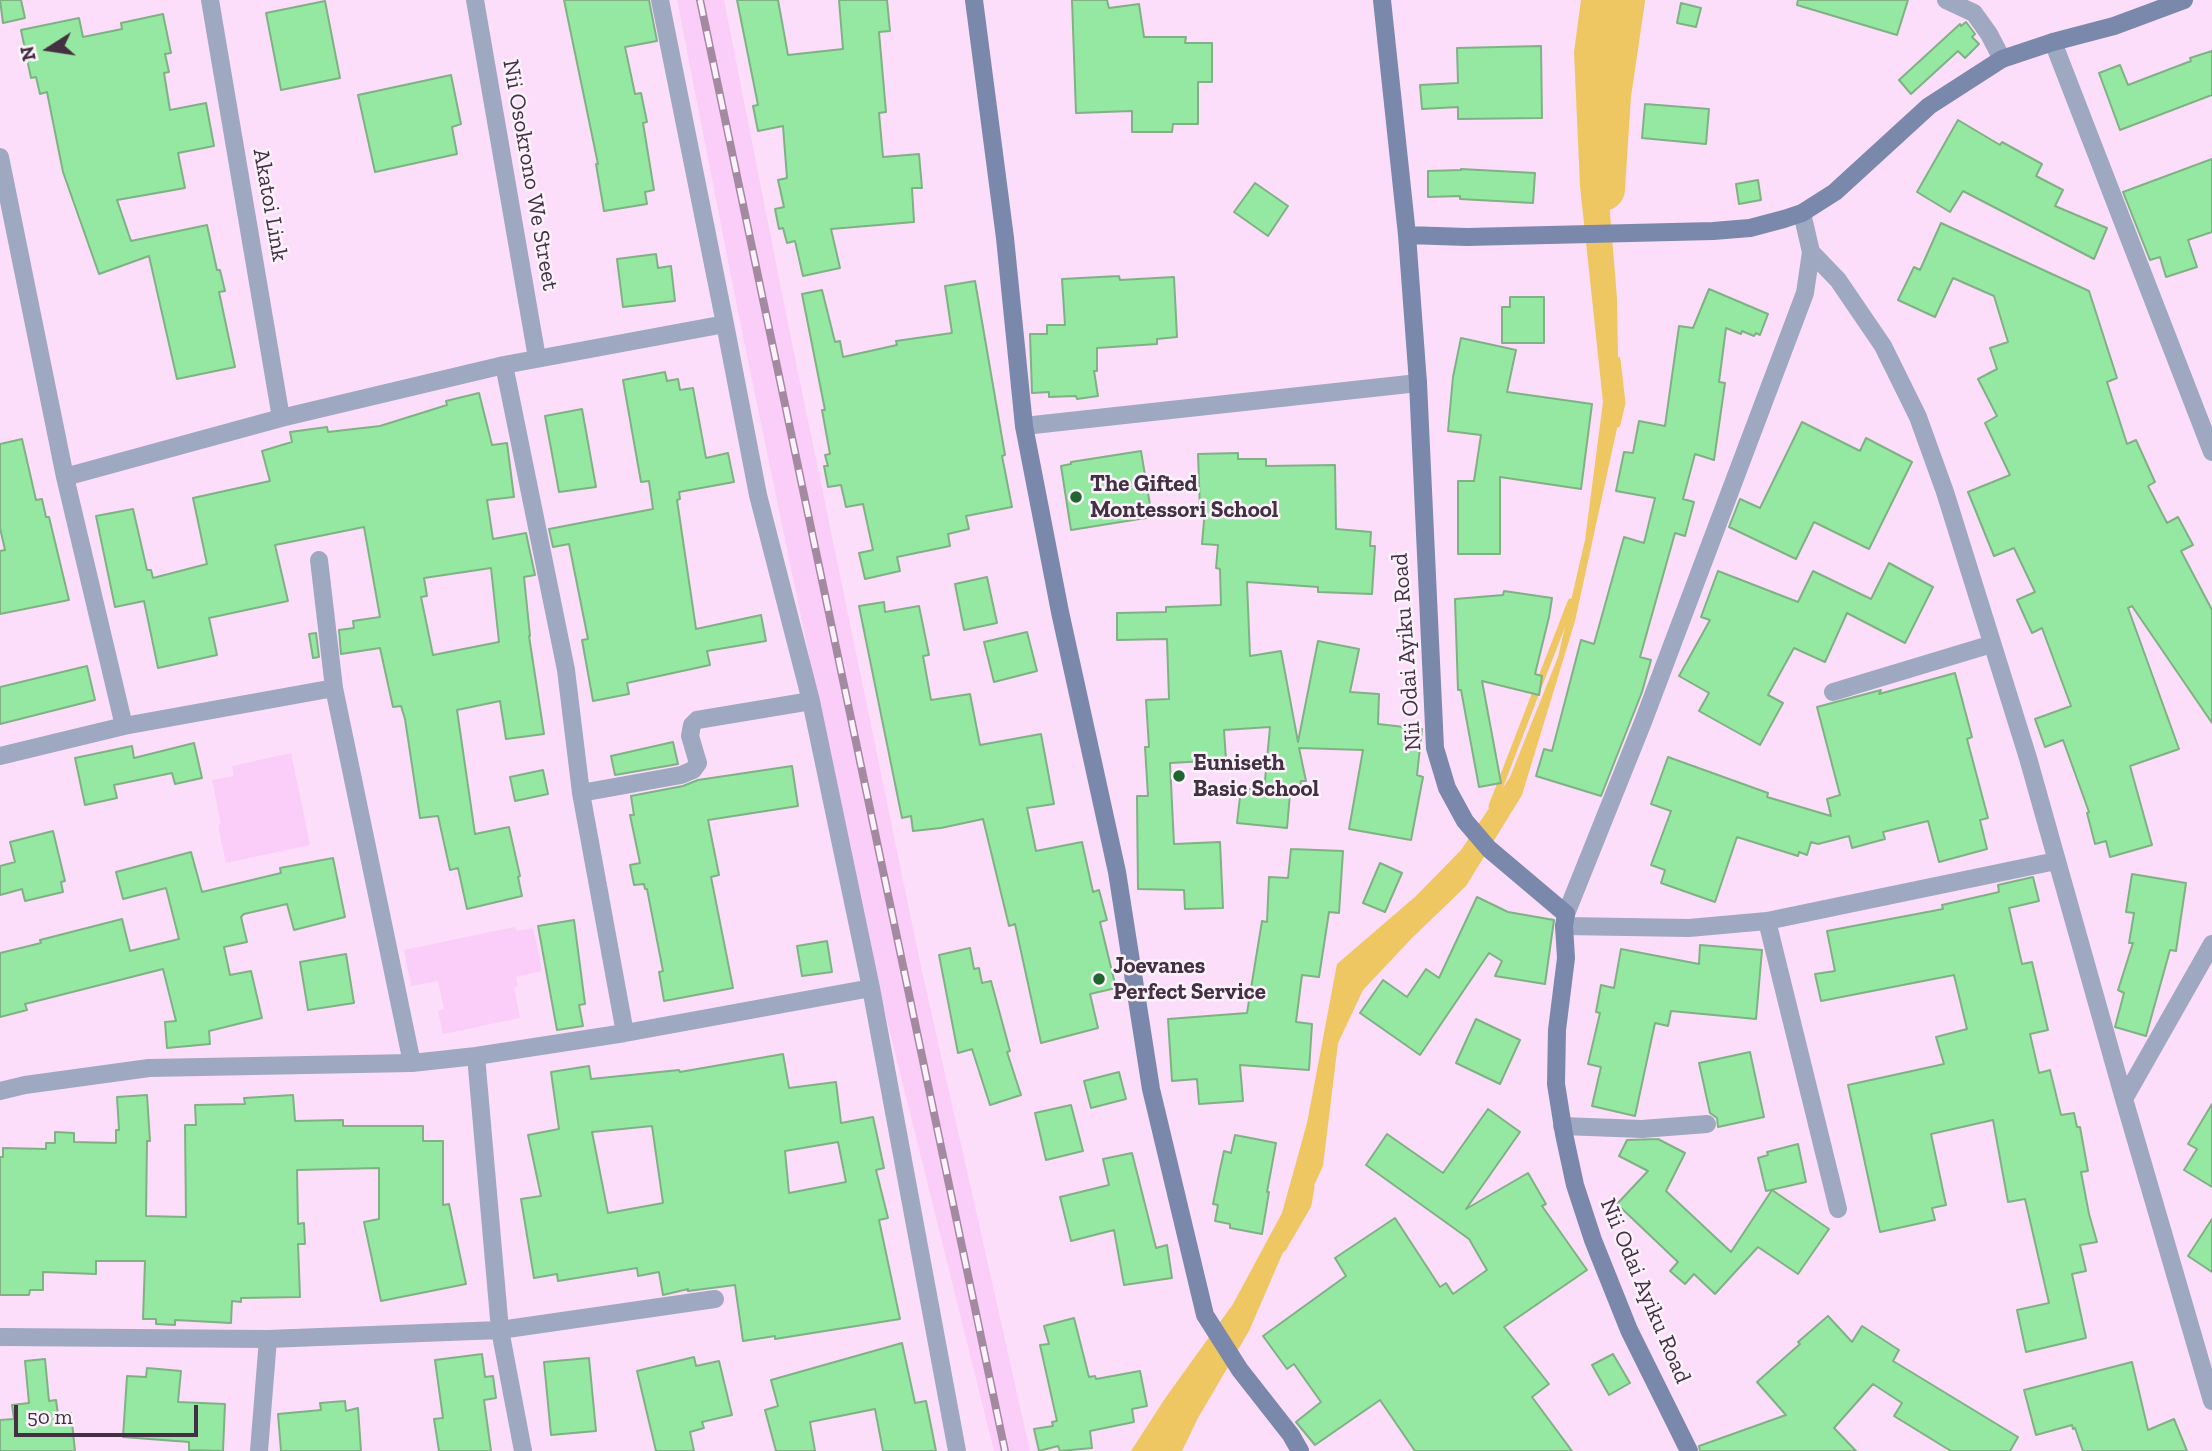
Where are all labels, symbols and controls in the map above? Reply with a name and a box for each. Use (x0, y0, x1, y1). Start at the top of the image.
north arrow (14, 14, 84, 84)
text: N (15, 44, 41, 63)
street label: Nii Osokrono We Street (496, 57, 564, 293)
street label: Akatoi Link (247, 146, 293, 264)
place label: The Gifted Montessori School (1090, 470, 1278, 524)
marker: The Gifted Montessori School (1068, 489, 1084, 505)
street label: Nii Odai Ayiku Road (1386, 552, 1428, 752)
place label: Euniseth Basic School (1193, 749, 1319, 803)
marker: Euniseth Basic School (1171, 768, 1187, 784)
place label: Joevanes Perfect Service (1113, 952, 1266, 1006)
marker: Joevanes Perfect Service (1091, 971, 1107, 987)
street label: Nii Odai Ayiku Road (1594, 1194, 1696, 1388)
scale bar (18, 1392, 201, 1436)
text: 50 m (27, 1404, 73, 1429)

